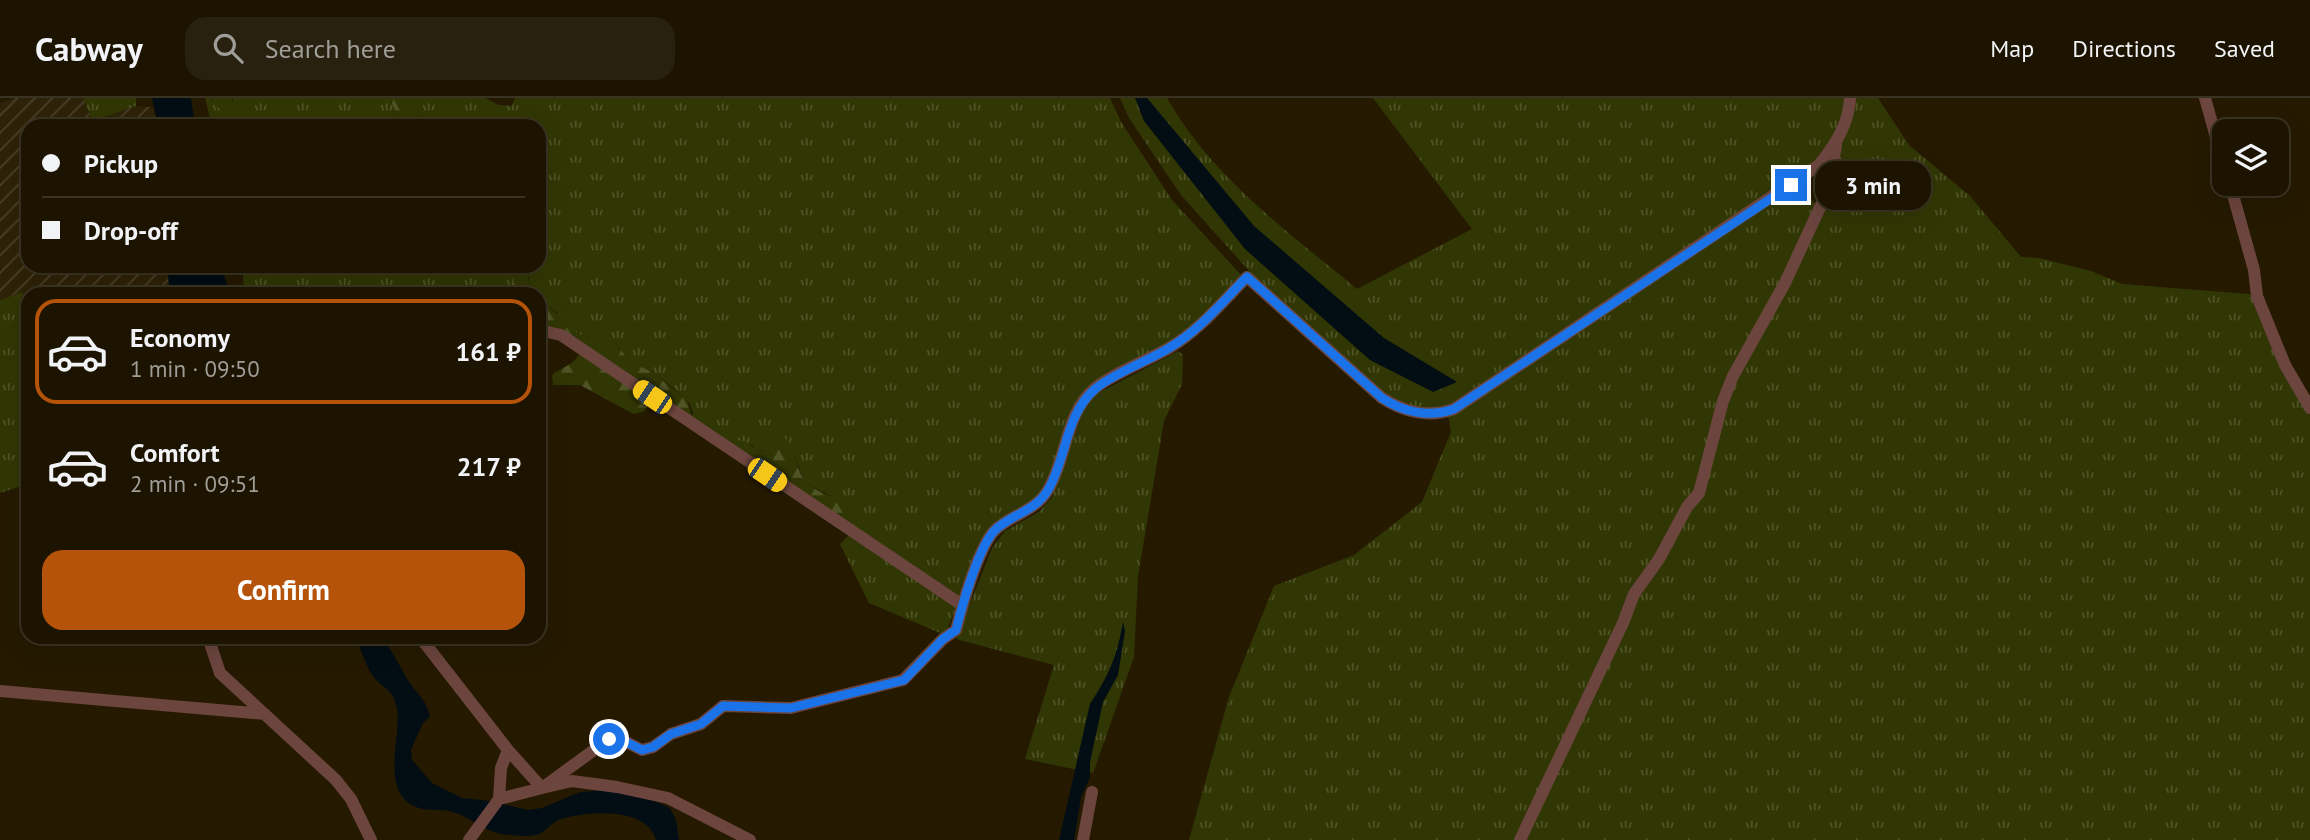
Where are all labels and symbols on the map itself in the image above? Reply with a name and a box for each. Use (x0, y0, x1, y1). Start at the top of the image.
callout: 3 min (1816, 160, 1931, 210)
route end (1775, 169, 1807, 201)
car (629, 377, 676, 417)
car (744, 455, 791, 495)
route start (593, 723, 625, 755)

